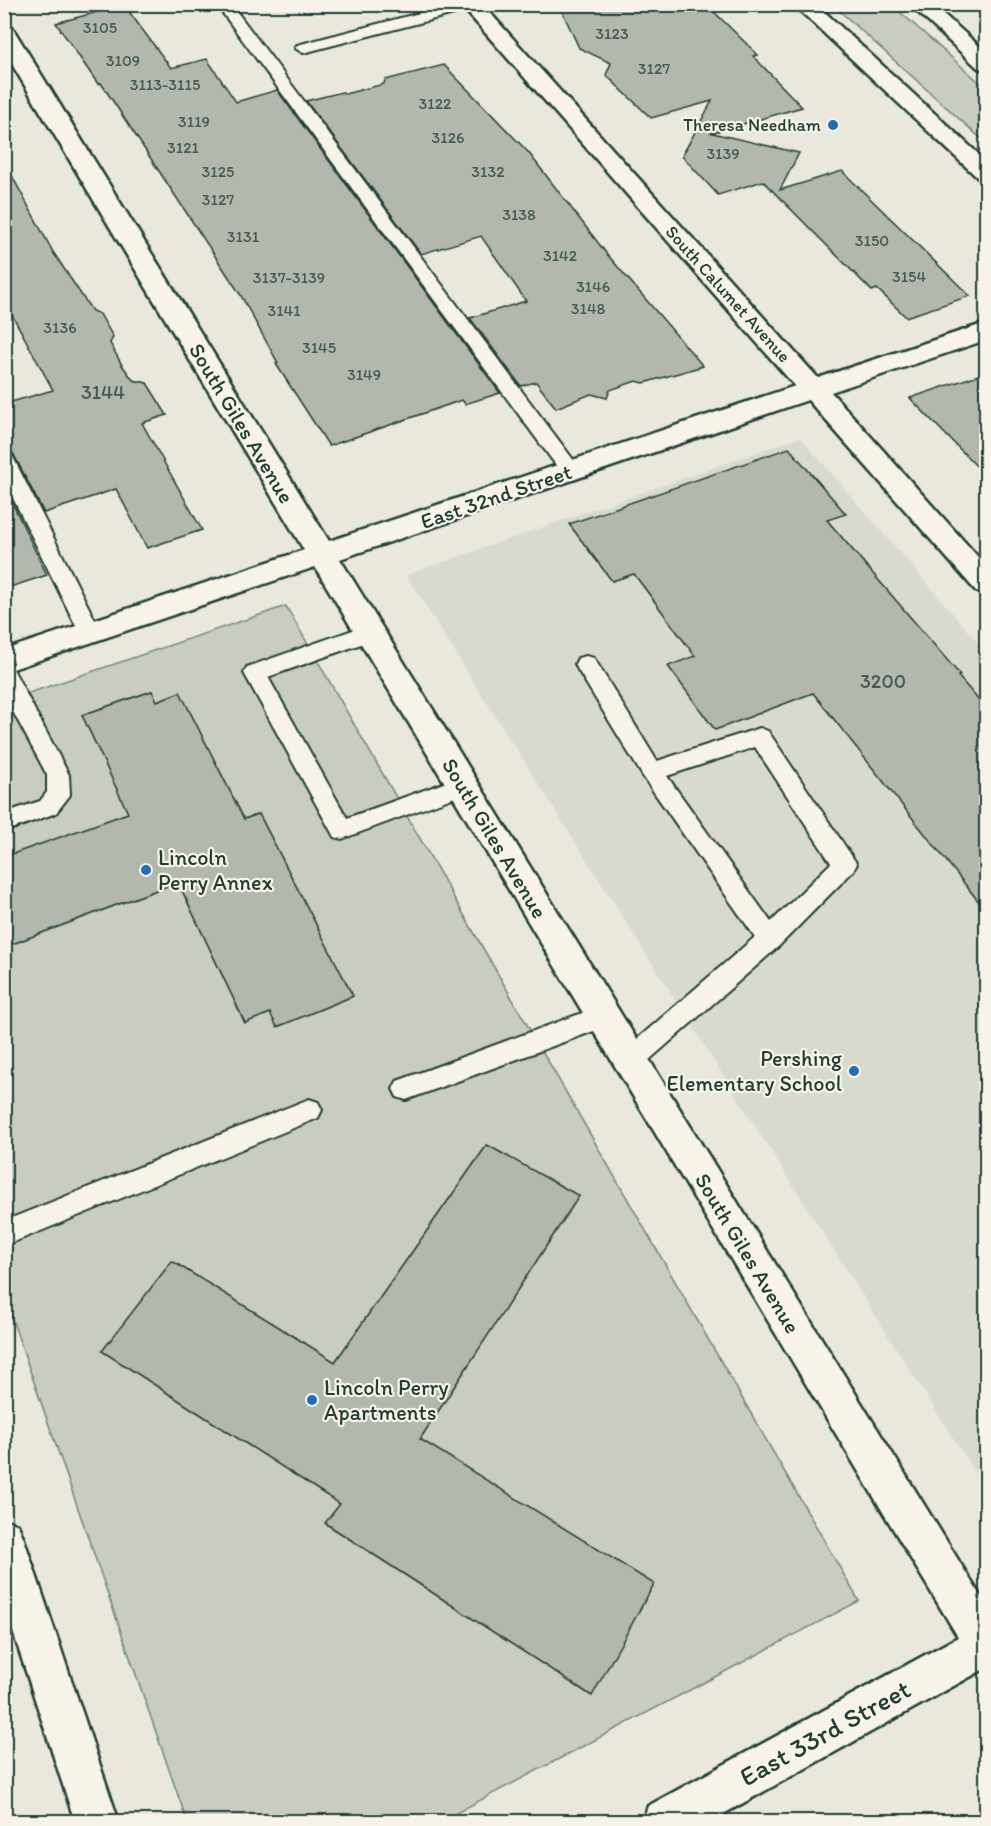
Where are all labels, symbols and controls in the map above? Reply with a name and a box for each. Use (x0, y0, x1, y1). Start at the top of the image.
house number: 3105 (83, 18, 117, 37)
house number: 3123 (595, 24, 629, 43)
house number: 3109 (106, 51, 140, 70)
house number: 3127 (638, 59, 670, 78)
house number: 3113-3115 (130, 75, 200, 94)
house number: 3122 (419, 94, 452, 113)
house number: 3119 (178, 112, 210, 131)
place label: Theresa Needham (683, 114, 821, 136)
marker: Theresa Needham (826, 118, 840, 132)
house number: 3126 (431, 128, 465, 147)
house number: 3121 (167, 138, 200, 157)
house number: 3139 (706, 144, 740, 163)
house number: 3125 (202, 162, 234, 181)
house number: 3132 (471, 162, 505, 181)
house number: 3127 (202, 190, 234, 209)
house number: 3138 (502, 205, 536, 224)
street label: South Calumet Avenue (661, 221, 795, 367)
house number: 3131 (227, 227, 260, 246)
house number: 3150 (855, 231, 889, 250)
house number: 3142 (543, 246, 578, 265)
house number: 3154 (892, 267, 926, 286)
house number: 3137-3139 (253, 268, 325, 287)
house number: 3146 (576, 277, 610, 296)
house number: 3148 (571, 299, 605, 318)
house number: 3141 (267, 301, 301, 320)
house number: 3136 (43, 318, 77, 337)
street label: South Giles Avenue (183, 338, 300, 508)
house number: 3145 (302, 338, 336, 357)
house number: 3149 (347, 365, 381, 384)
house number: 3144 (81, 380, 125, 404)
street label: East 32nd Street (417, 458, 575, 535)
house number: 3200 (860, 669, 906, 693)
street label: South Giles Avenue (436, 753, 553, 923)
place label: Lincoln Perry Annex (158, 844, 273, 896)
marker: Lincoln Perry Annex (139, 863, 153, 877)
place label: Pershing Elementary School (667, 1045, 843, 1097)
marker: Pershing Elementary School (847, 1064, 861, 1078)
street label: South Giles Avenue (689, 1168, 806, 1338)
place label: Lincoln Perry Apartments (324, 1374, 449, 1426)
marker: Lincoln Perry Apartments (305, 1393, 319, 1407)
street label: East 33rd Street (734, 1672, 916, 1793)

